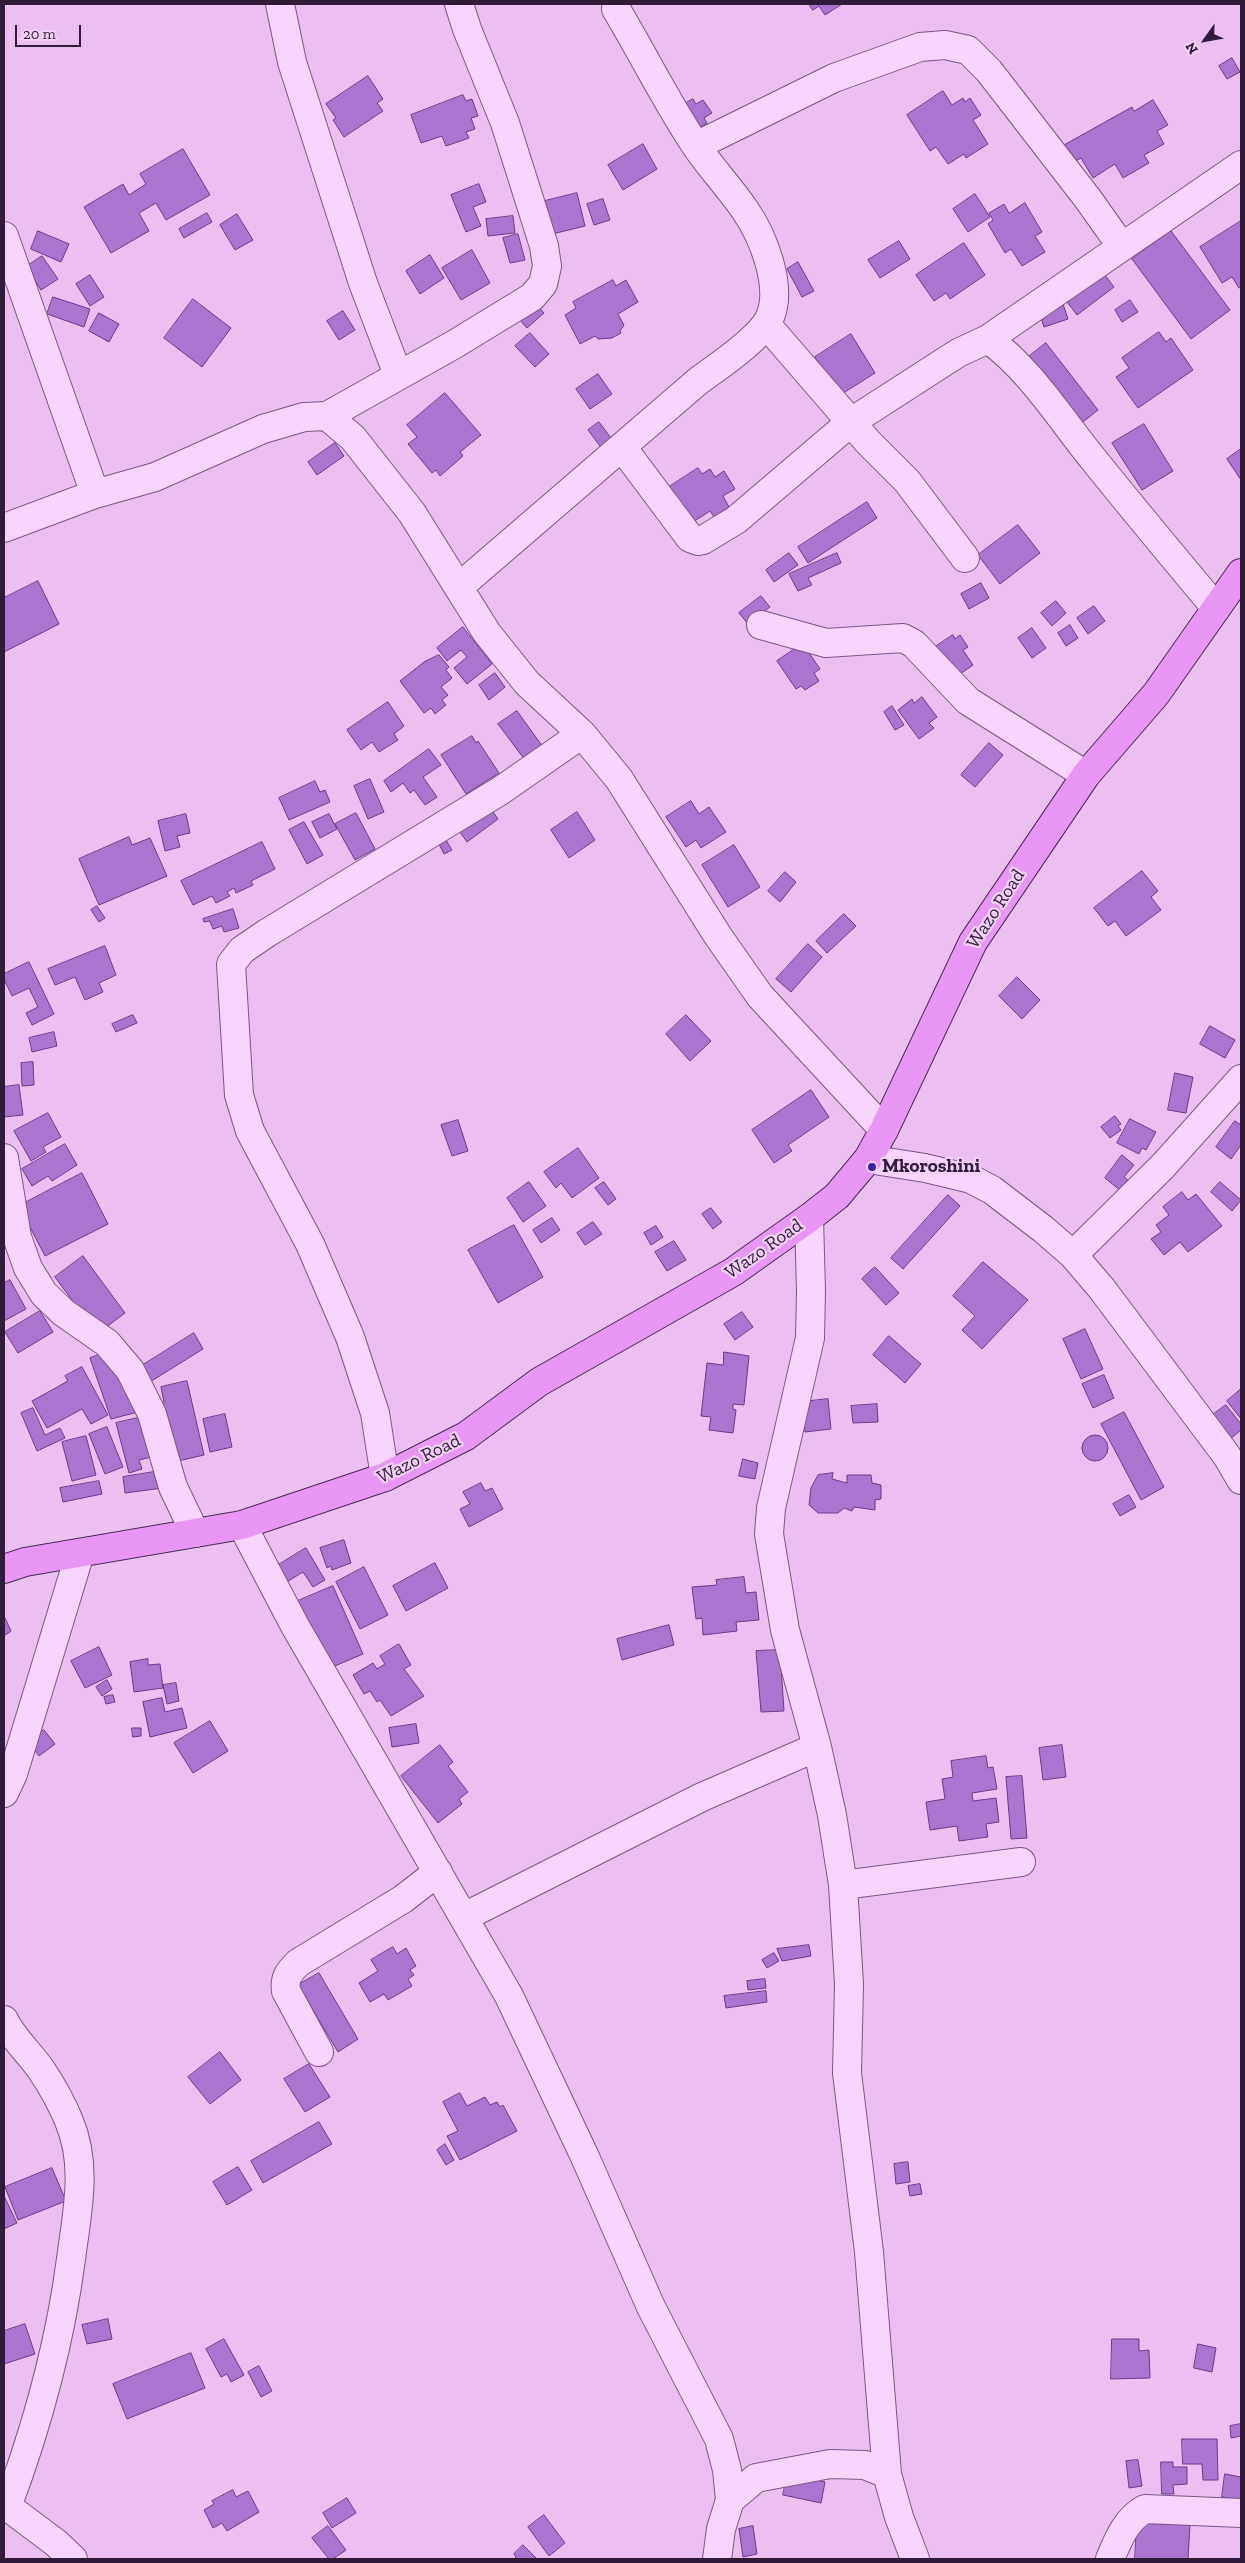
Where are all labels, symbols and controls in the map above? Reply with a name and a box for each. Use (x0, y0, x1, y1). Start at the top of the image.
scale bar (18, 15, 84, 47)
north arrow (1180, 15, 1230, 65)
text: 20 m (23, 25, 56, 43)
text: N (1182, 39, 1202, 57)
street label: Wazo Road (962, 865, 1030, 953)
place label: Mkoroshini (882, 1156, 980, 1178)
marker: Mkoroshini (866, 1161, 878, 1173)
street label: Wazo Road (721, 1214, 807, 1284)
street label: Wazo Road (374, 1429, 464, 1489)

